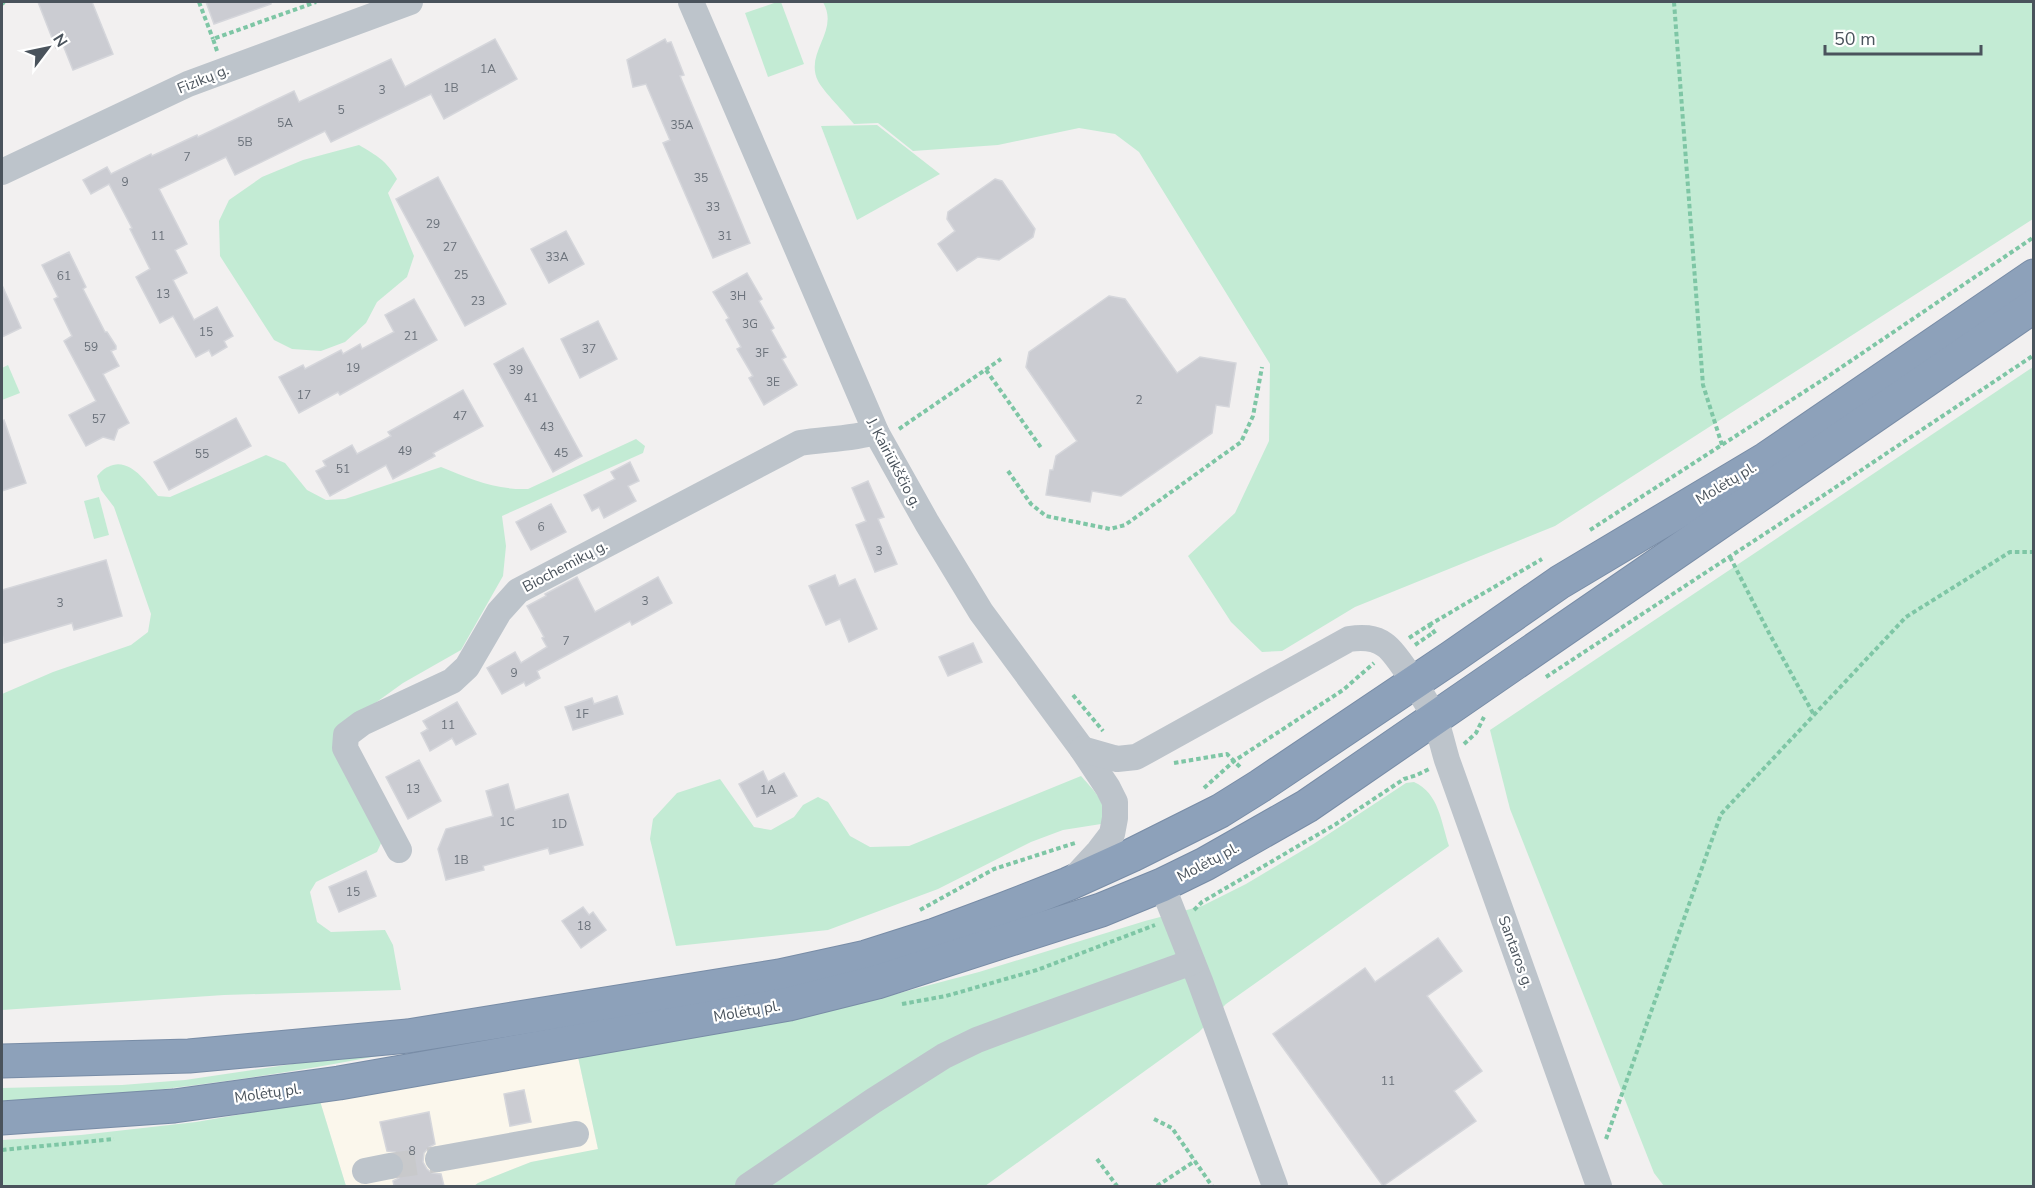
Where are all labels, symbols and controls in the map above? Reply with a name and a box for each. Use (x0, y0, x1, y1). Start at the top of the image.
north arrow (18, 18, 78, 78)
scale bar (1825, 18, 1981, 56)
text: 50 m (1834, 27, 1876, 51)
text: N (47, 30, 72, 51)
street label: Fizikų g. (174, 60, 232, 98)
house number: 1A (480, 61, 496, 77)
house number: 1B (443, 80, 459, 96)
house number: 3 (378, 82, 386, 98)
house number: 5 (337, 102, 345, 118)
house number: 5A (277, 115, 293, 131)
house number: 35A (670, 117, 694, 133)
house number: 5B (237, 134, 253, 150)
house number: 7 (183, 149, 191, 165)
house number: 35 (694, 170, 708, 186)
house number: 9 (121, 174, 129, 190)
house number: 33 (706, 199, 720, 215)
house number: 29 (426, 216, 440, 232)
house number: 11 (151, 228, 165, 244)
house number: 31 (718, 228, 732, 244)
house number: 27 (443, 239, 457, 255)
house number: 33A (545, 249, 569, 265)
house number: 25 (454, 267, 468, 283)
house number: 61 (57, 268, 71, 284)
house number: 13 (156, 286, 170, 302)
house number: 3H (730, 288, 746, 304)
house number: 23 (471, 293, 485, 309)
house number: 3G (742, 316, 758, 332)
house number: 15 (199, 324, 213, 340)
house number: 21 (404, 328, 418, 344)
house number: 59 (84, 339, 98, 355)
house number: 37 (582, 341, 596, 357)
house number: 3F (755, 345, 769, 361)
house number: 19 (346, 360, 360, 376)
house number: 39 (509, 362, 523, 378)
house number: 3E (766, 374, 780, 390)
house number: 17 (297, 387, 311, 403)
house number: 41 (524, 390, 538, 406)
house number: 2 (1135, 392, 1143, 408)
house number: 47 (453, 408, 467, 424)
house number: 57 (92, 411, 106, 427)
street label: J. Kairiūkščio g. (861, 414, 926, 512)
house number: 43 (540, 419, 554, 435)
house number: 49 (398, 443, 412, 459)
house number: 45 (554, 445, 568, 461)
house number: 55 (195, 446, 209, 462)
street label: Molėtų pl. (1692, 457, 1760, 509)
house number: 51 (336, 461, 350, 477)
house number: 6 (537, 519, 545, 535)
street label: Biochemikų g. (519, 535, 611, 597)
house number: 3 (875, 543, 883, 559)
house number: 3 (641, 593, 649, 609)
house number: 3 (56, 595, 64, 611)
house number: 7 (562, 633, 570, 649)
house number: 9 (510, 665, 518, 681)
house number: 1F (575, 706, 589, 722)
house number: 11 (441, 717, 455, 733)
house number: 13 (406, 781, 420, 797)
house number: 1A (760, 782, 776, 798)
house number: 1C (499, 814, 515, 830)
house number: 1D (551, 816, 567, 832)
street label: Molėtų pl. (1173, 837, 1243, 887)
house number: 1B (453, 852, 469, 868)
house number: 15 (346, 884, 360, 900)
street label: Santaros g. (1494, 913, 1538, 991)
house number: 18 (577, 918, 591, 934)
street label: Molėtų pl. (712, 995, 782, 1027)
house number: 11 (1381, 1073, 1395, 1089)
street label: Molėtų pl. (233, 1078, 303, 1108)
house number: 8 (408, 1143, 416, 1159)

